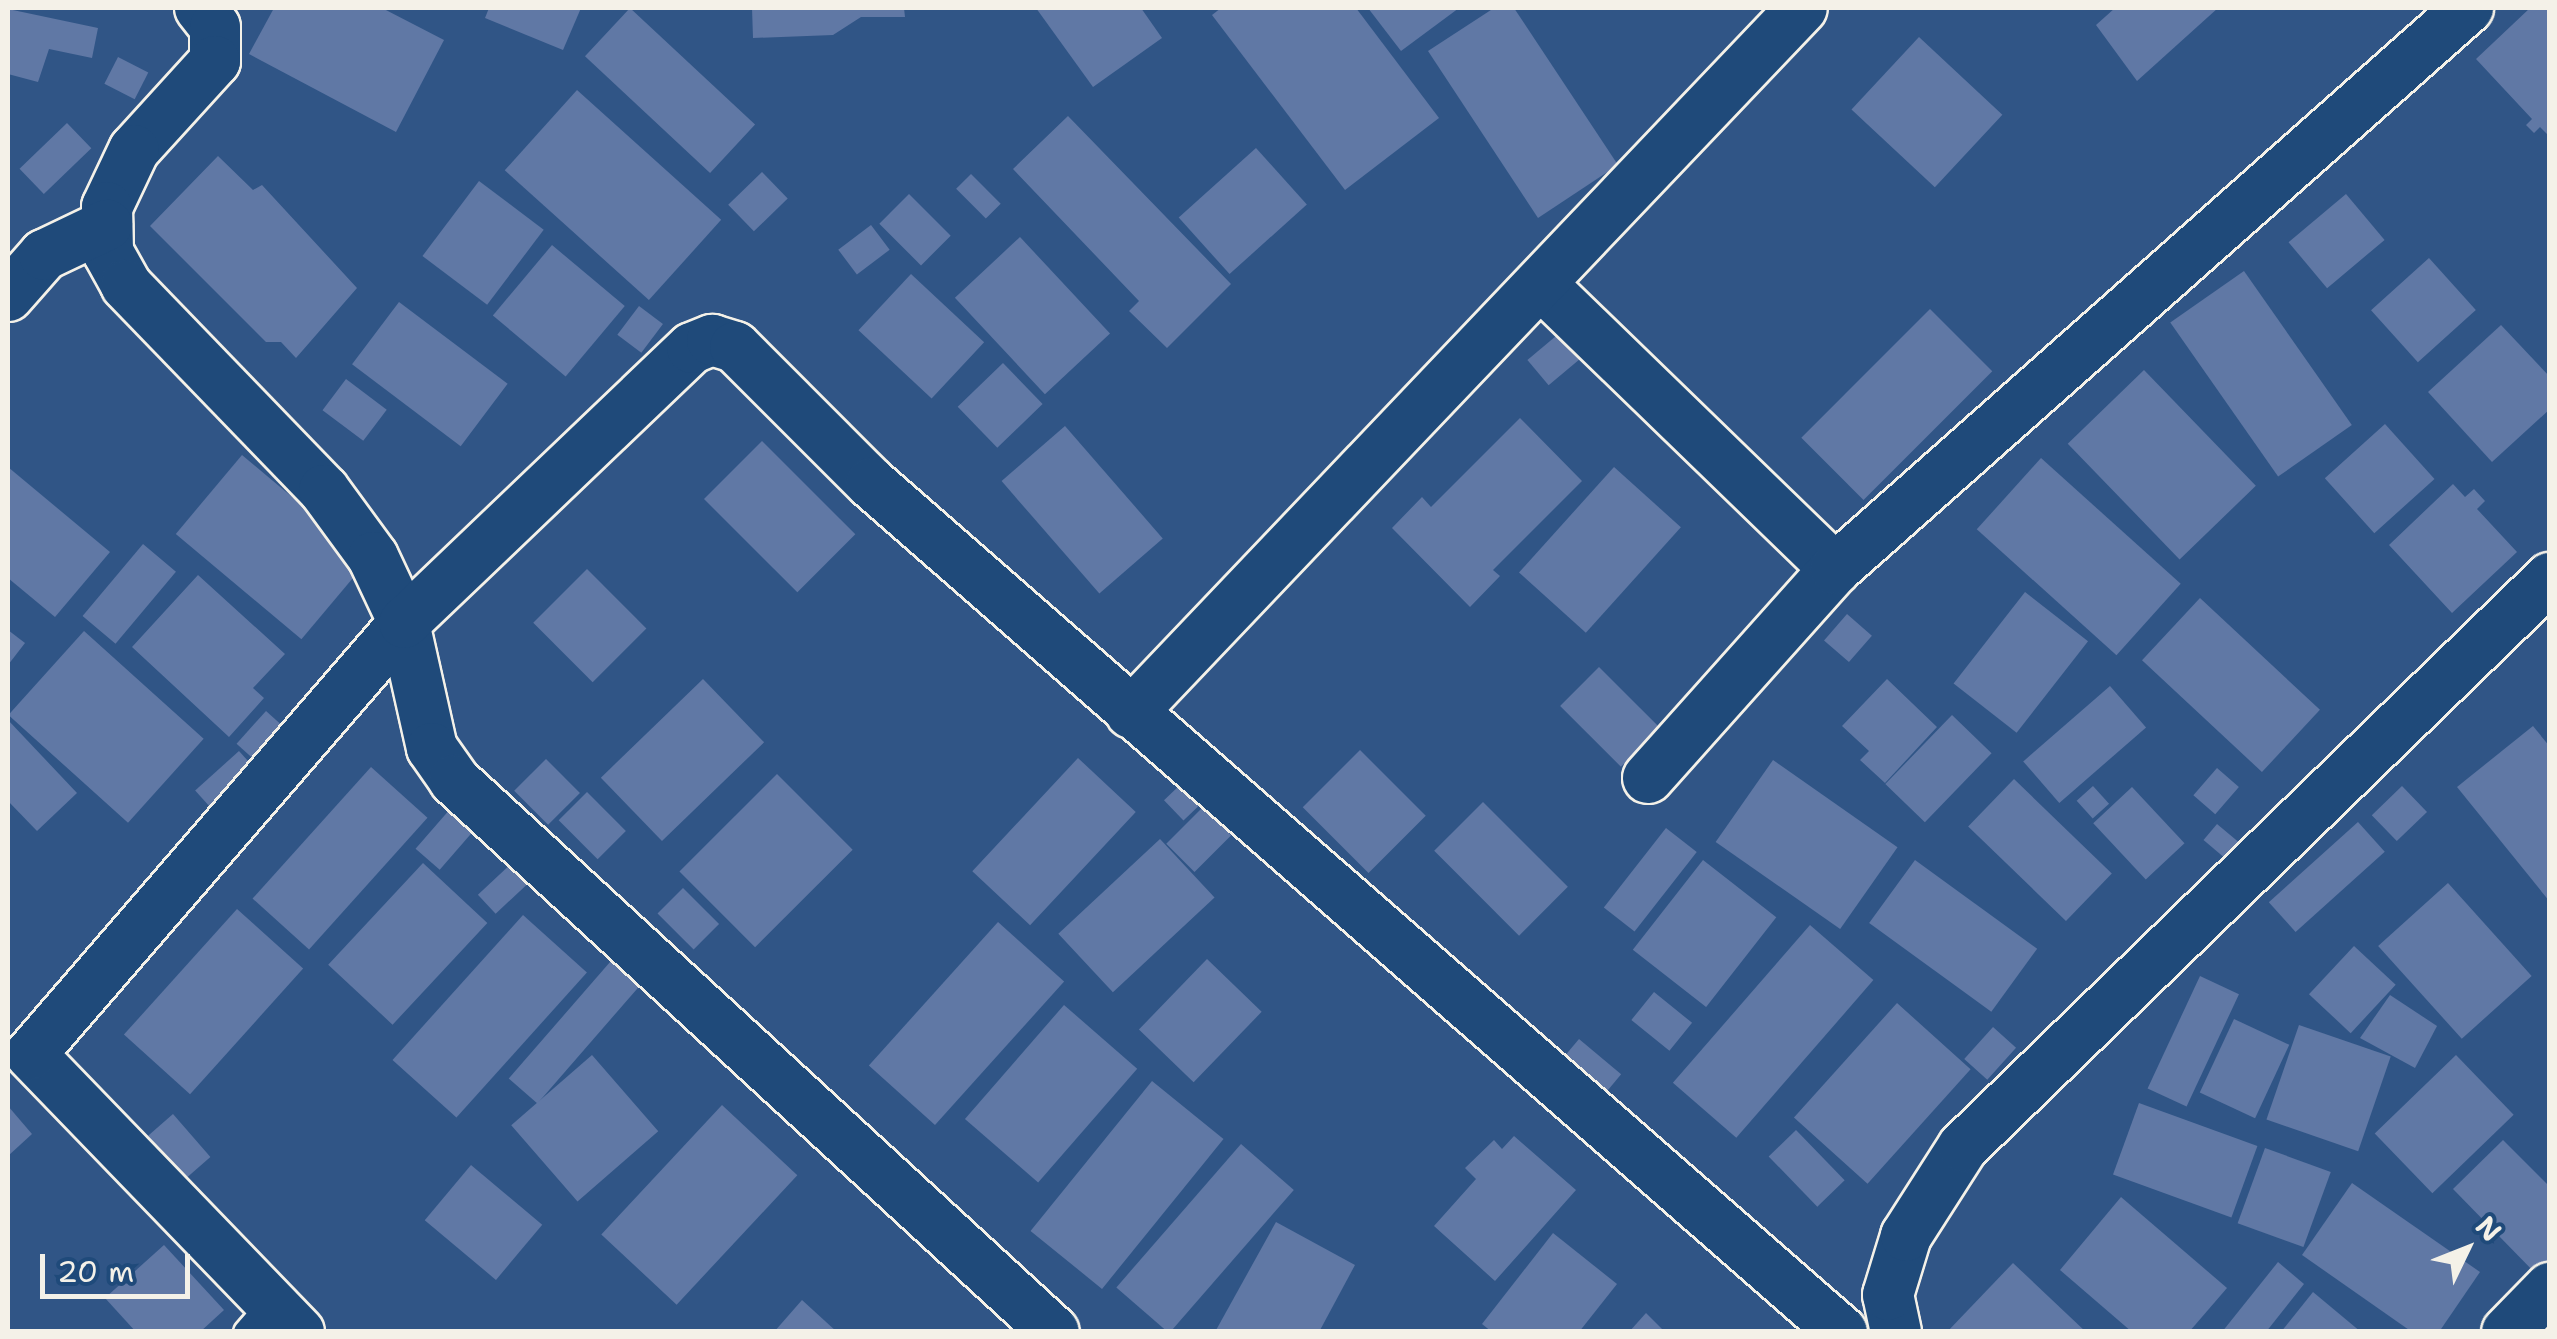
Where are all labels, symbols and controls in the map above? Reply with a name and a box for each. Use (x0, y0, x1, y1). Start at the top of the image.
north arrow (2417, 1199, 2517, 1299)
text: N (2467, 1207, 2510, 1250)
scale bar (45, 1234, 195, 1296)
text: 20 m (57, 1251, 134, 1292)

